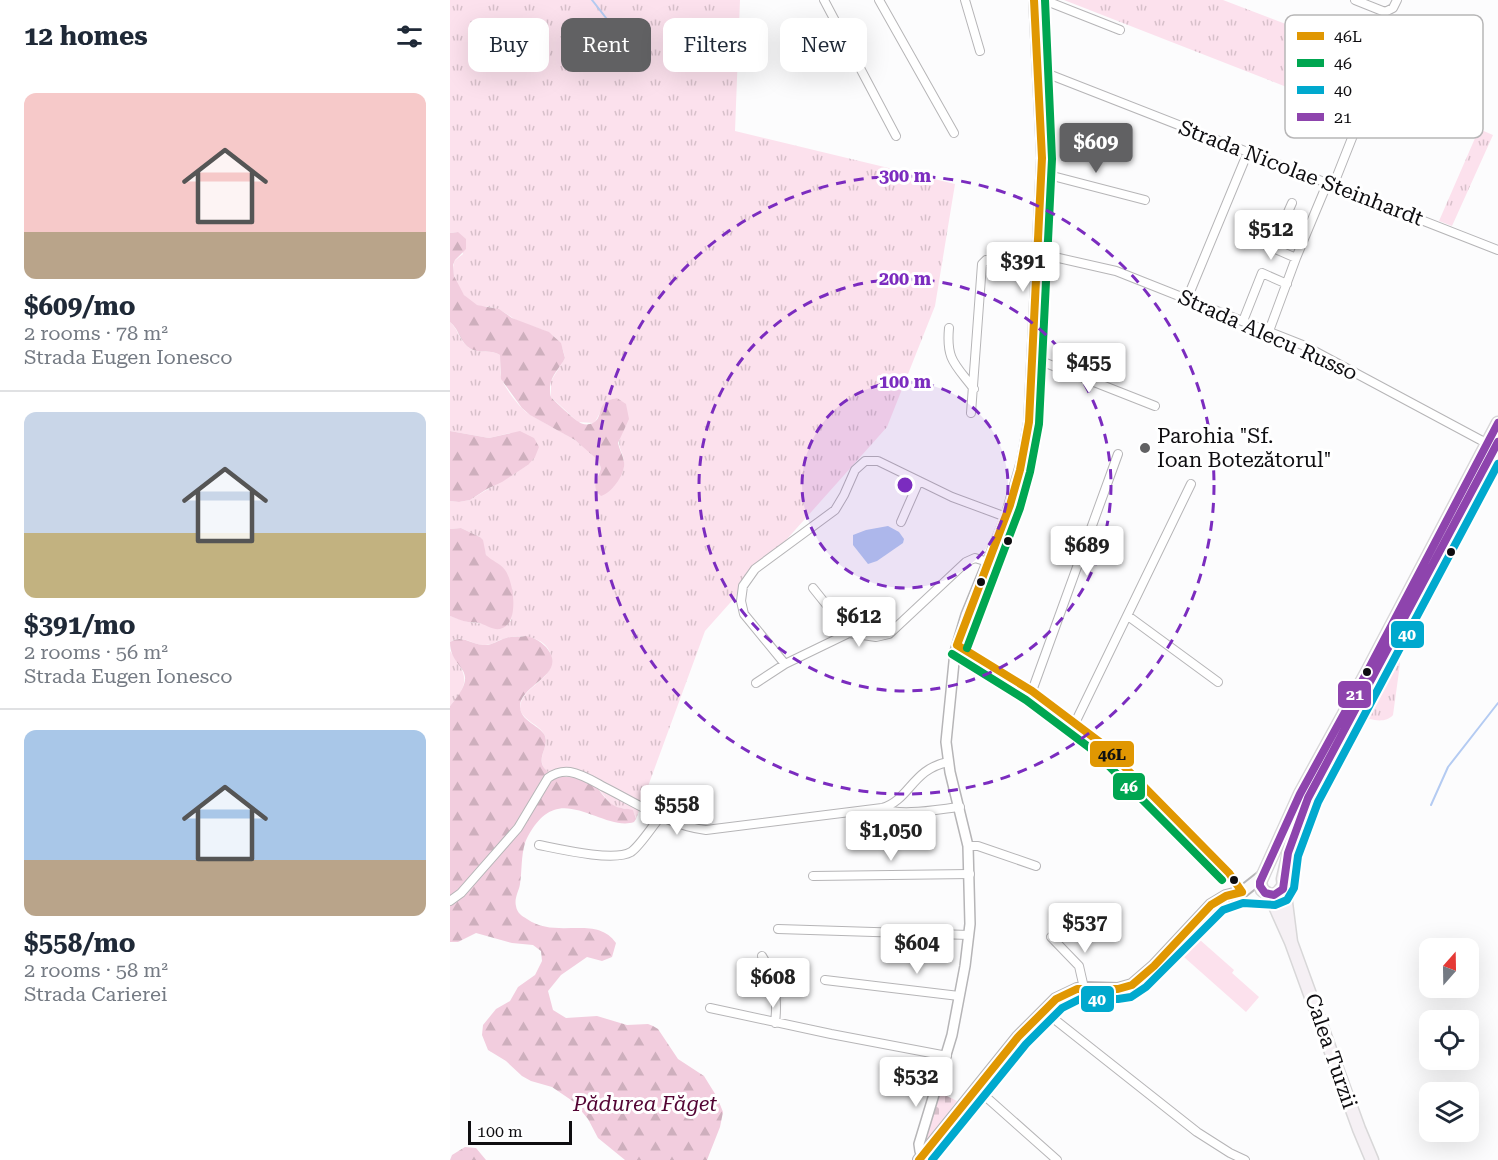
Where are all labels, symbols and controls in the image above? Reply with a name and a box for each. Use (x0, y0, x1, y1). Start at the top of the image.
legend (1285, 15, 1483, 138)
chip: Buy (468, 18, 549, 72)
chip: Rent (561, 18, 651, 72)
chip: Filters (663, 18, 768, 72)
chip: New (780, 18, 867, 72)
icon: filters (393, 20, 426, 53)
text: 12 homes (24, 21, 148, 51)
text: 46L (1334, 27, 1362, 46)
text: 46 (1334, 54, 1352, 73)
text: 40 (1334, 81, 1352, 100)
text: 21 (1334, 108, 1352, 127)
street label: Strada Nicolae Steinhardt (1175, 115, 1427, 231)
pin: $609 (1060, 123, 1132, 174)
text: $609 (1074, 130, 1118, 154)
icon: home (171, 132, 279, 240)
text: 300 m (879, 165, 932, 186)
pin: $512 (1235, 210, 1307, 261)
text: $512 (1249, 217, 1293, 241)
pin: $391 (987, 242, 1059, 293)
text: $391 (1001, 249, 1045, 273)
text: 200 m (879, 268, 932, 289)
street label: Strada Alecu Russo (1175, 285, 1361, 385)
text: $609/mo (24, 291, 136, 321)
text: 2 rooms · 78 m² (24, 321, 168, 345)
pin: $455 (1053, 343, 1125, 394)
text: Strada Eugen Ionesco (24, 345, 233, 369)
text: $455 (1067, 350, 1111, 374)
text: 100 m (879, 371, 932, 392)
place label: Parohia "Sf. Ioan Botezătorul" (1157, 424, 1331, 472)
marker: Parohia "Sf. Ioan Botezătorul" (1138, 441, 1152, 455)
icon: home (171, 451, 279, 559)
centre of rings (895, 475, 915, 495)
pin: $689 (1051, 526, 1123, 577)
text: $689 (1065, 533, 1109, 557)
unlabelled marker (1002, 535, 1014, 547)
unlabelled marker (1445, 546, 1457, 558)
unlabelled marker (975, 576, 987, 588)
pin: $612 (823, 597, 895, 648)
text: $612 (837, 604, 881, 628)
text: $391/mo (24, 610, 136, 640)
line badge: 40 (1390, 620, 1425, 649)
text: 40 (1398, 625, 1416, 644)
text: 2 rooms · 56 m² (24, 640, 168, 664)
text: Strada Eugen Ionesco (24, 664, 233, 688)
unlabelled marker (1361, 666, 1373, 678)
line badge: 21 (1337, 680, 1372, 709)
text: 21 (1346, 685, 1364, 704)
line badge: 46L (1089, 740, 1135, 768)
text: 46L (1098, 745, 1126, 764)
icon: home (171, 769, 279, 877)
line badge: 46 (1112, 772, 1146, 801)
text: 46 (1120, 777, 1138, 796)
pin: $558 (641, 785, 713, 836)
text: $558 (655, 792, 699, 816)
pin: $1,050 (842, 811, 940, 862)
text: $1,050 (860, 818, 922, 842)
unlabelled marker (1228, 874, 1240, 886)
pin: $537 (1049, 903, 1121, 954)
text: $537 (1063, 910, 1107, 934)
pin: $604 (881, 924, 953, 975)
text: $558/mo (24, 928, 136, 958)
text: $604 (895, 931, 939, 955)
north arrow (1419, 938, 1479, 998)
map controls (1419, 938, 1479, 1142)
text: 2 rooms · 58 m² (24, 958, 168, 982)
pin: $608 (737, 958, 809, 1009)
text: $608 (751, 965, 795, 989)
text: Strada Carierei (24, 982, 167, 1006)
line badge: 40 (1080, 985, 1115, 1013)
text: 40 (1088, 990, 1106, 1009)
street label: Calea Turzii (1300, 990, 1362, 1112)
button: locate (1419, 1010, 1479, 1070)
pin: $532 (880, 1057, 952, 1108)
text: $532 (894, 1064, 938, 1088)
button: layers (1419, 1082, 1479, 1142)
park label: Pădurea Făget (572, 1092, 717, 1116)
scale bar (468, 1118, 572, 1146)
text: 100 m (477, 1122, 523, 1141)

